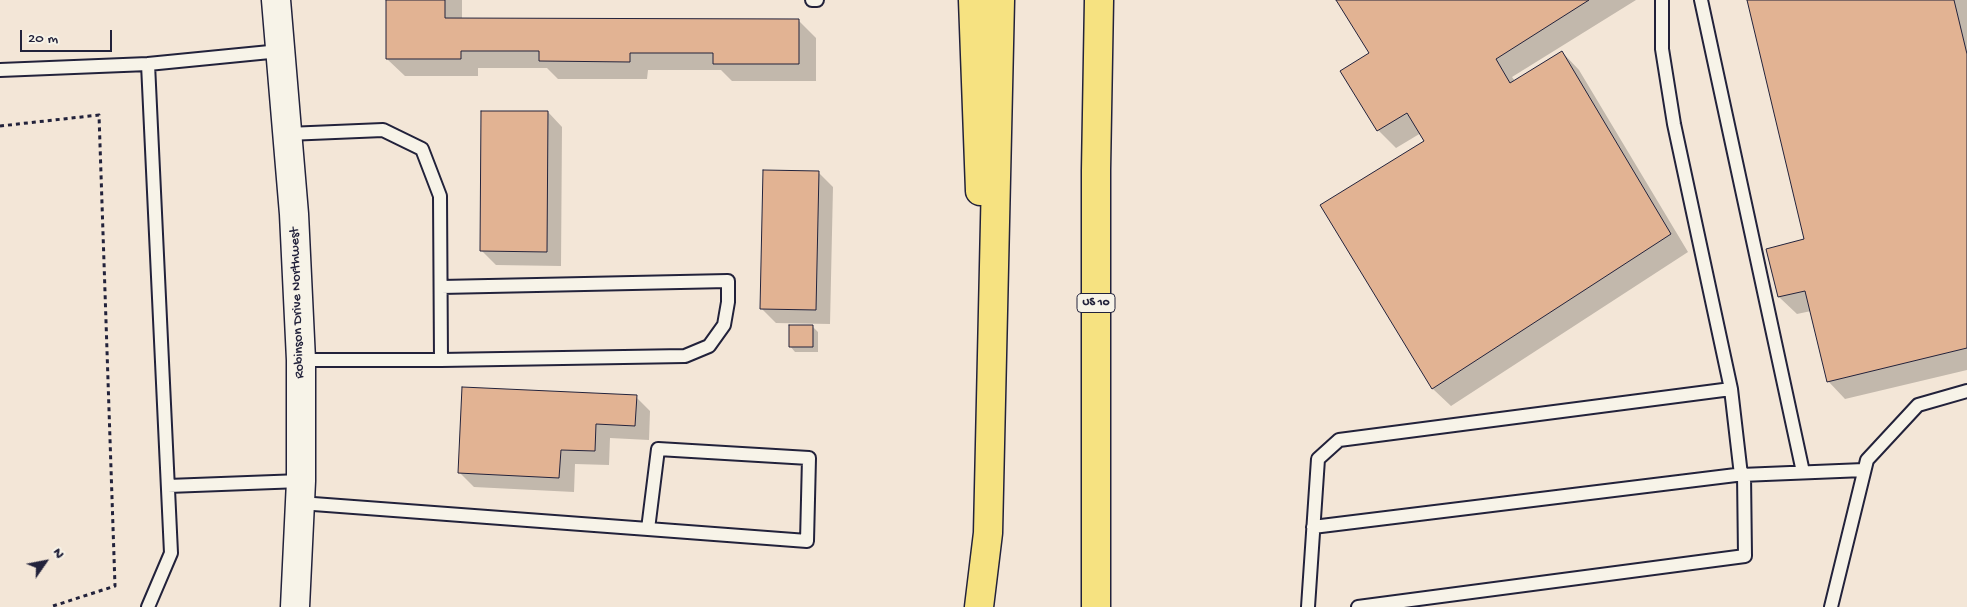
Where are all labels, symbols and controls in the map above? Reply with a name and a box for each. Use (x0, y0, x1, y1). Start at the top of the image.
scale bar (22, 20, 115, 52)
text: 20 m (28, 30, 58, 48)
street label: Robinson Drive Northwest (287, 227, 309, 379)
road number: US 10 (1077, 294, 1115, 312)
north arrow (20, 537, 70, 587)
text: N (48, 545, 68, 562)

